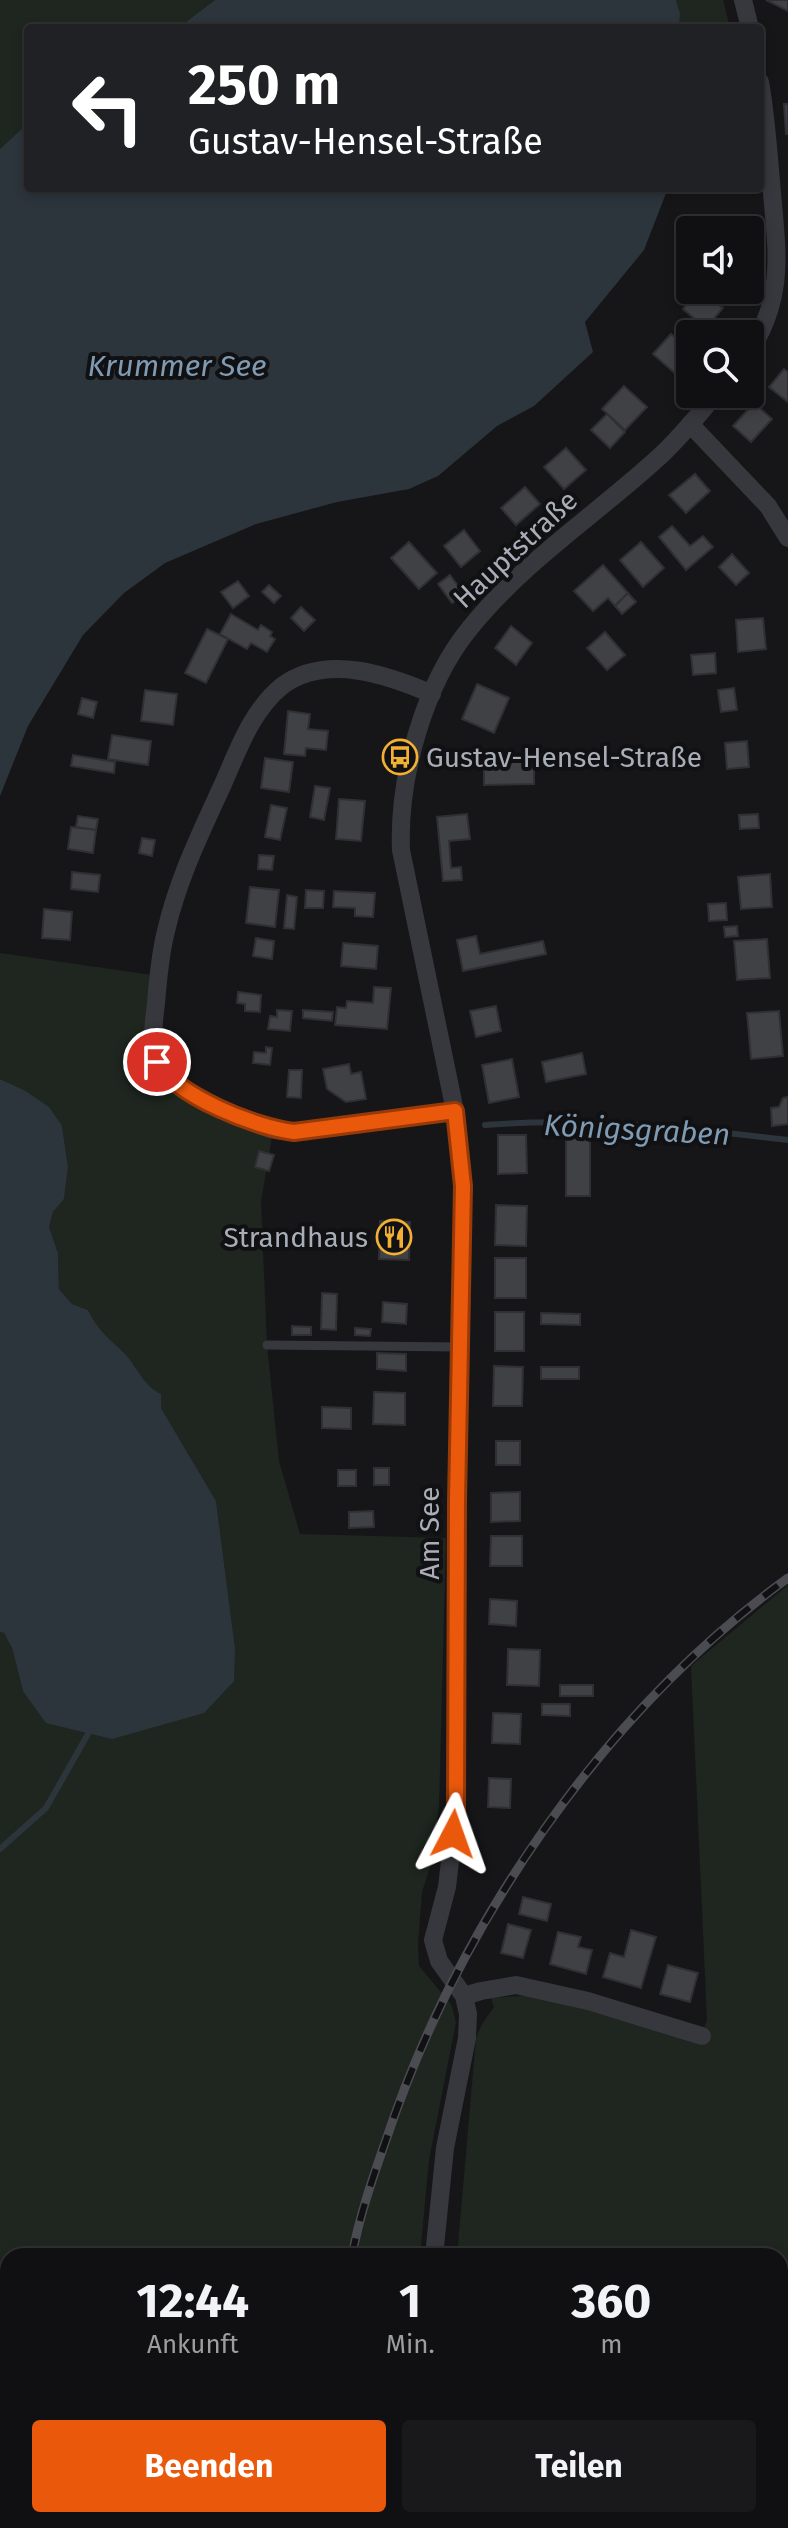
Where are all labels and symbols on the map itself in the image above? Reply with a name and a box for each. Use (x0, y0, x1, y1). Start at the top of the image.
water label: Krummer See (88, 348, 266, 384)
street label: Hauptstraße (447, 484, 584, 615)
bus stop icon: Gustav-Hensel-Straße (381, 738, 419, 776)
place label: Gustav-Hensel-Straße (426, 741, 702, 774)
pin (123, 1028, 191, 1096)
water label: Königsgraben (543, 1107, 731, 1153)
restaurant icon: Strandhaus (375, 1218, 413, 1256)
place label: Strandhaus (223, 1221, 368, 1254)
street label: Am See (413, 1486, 446, 1580)
position arrow (411, 1792, 495, 1876)

